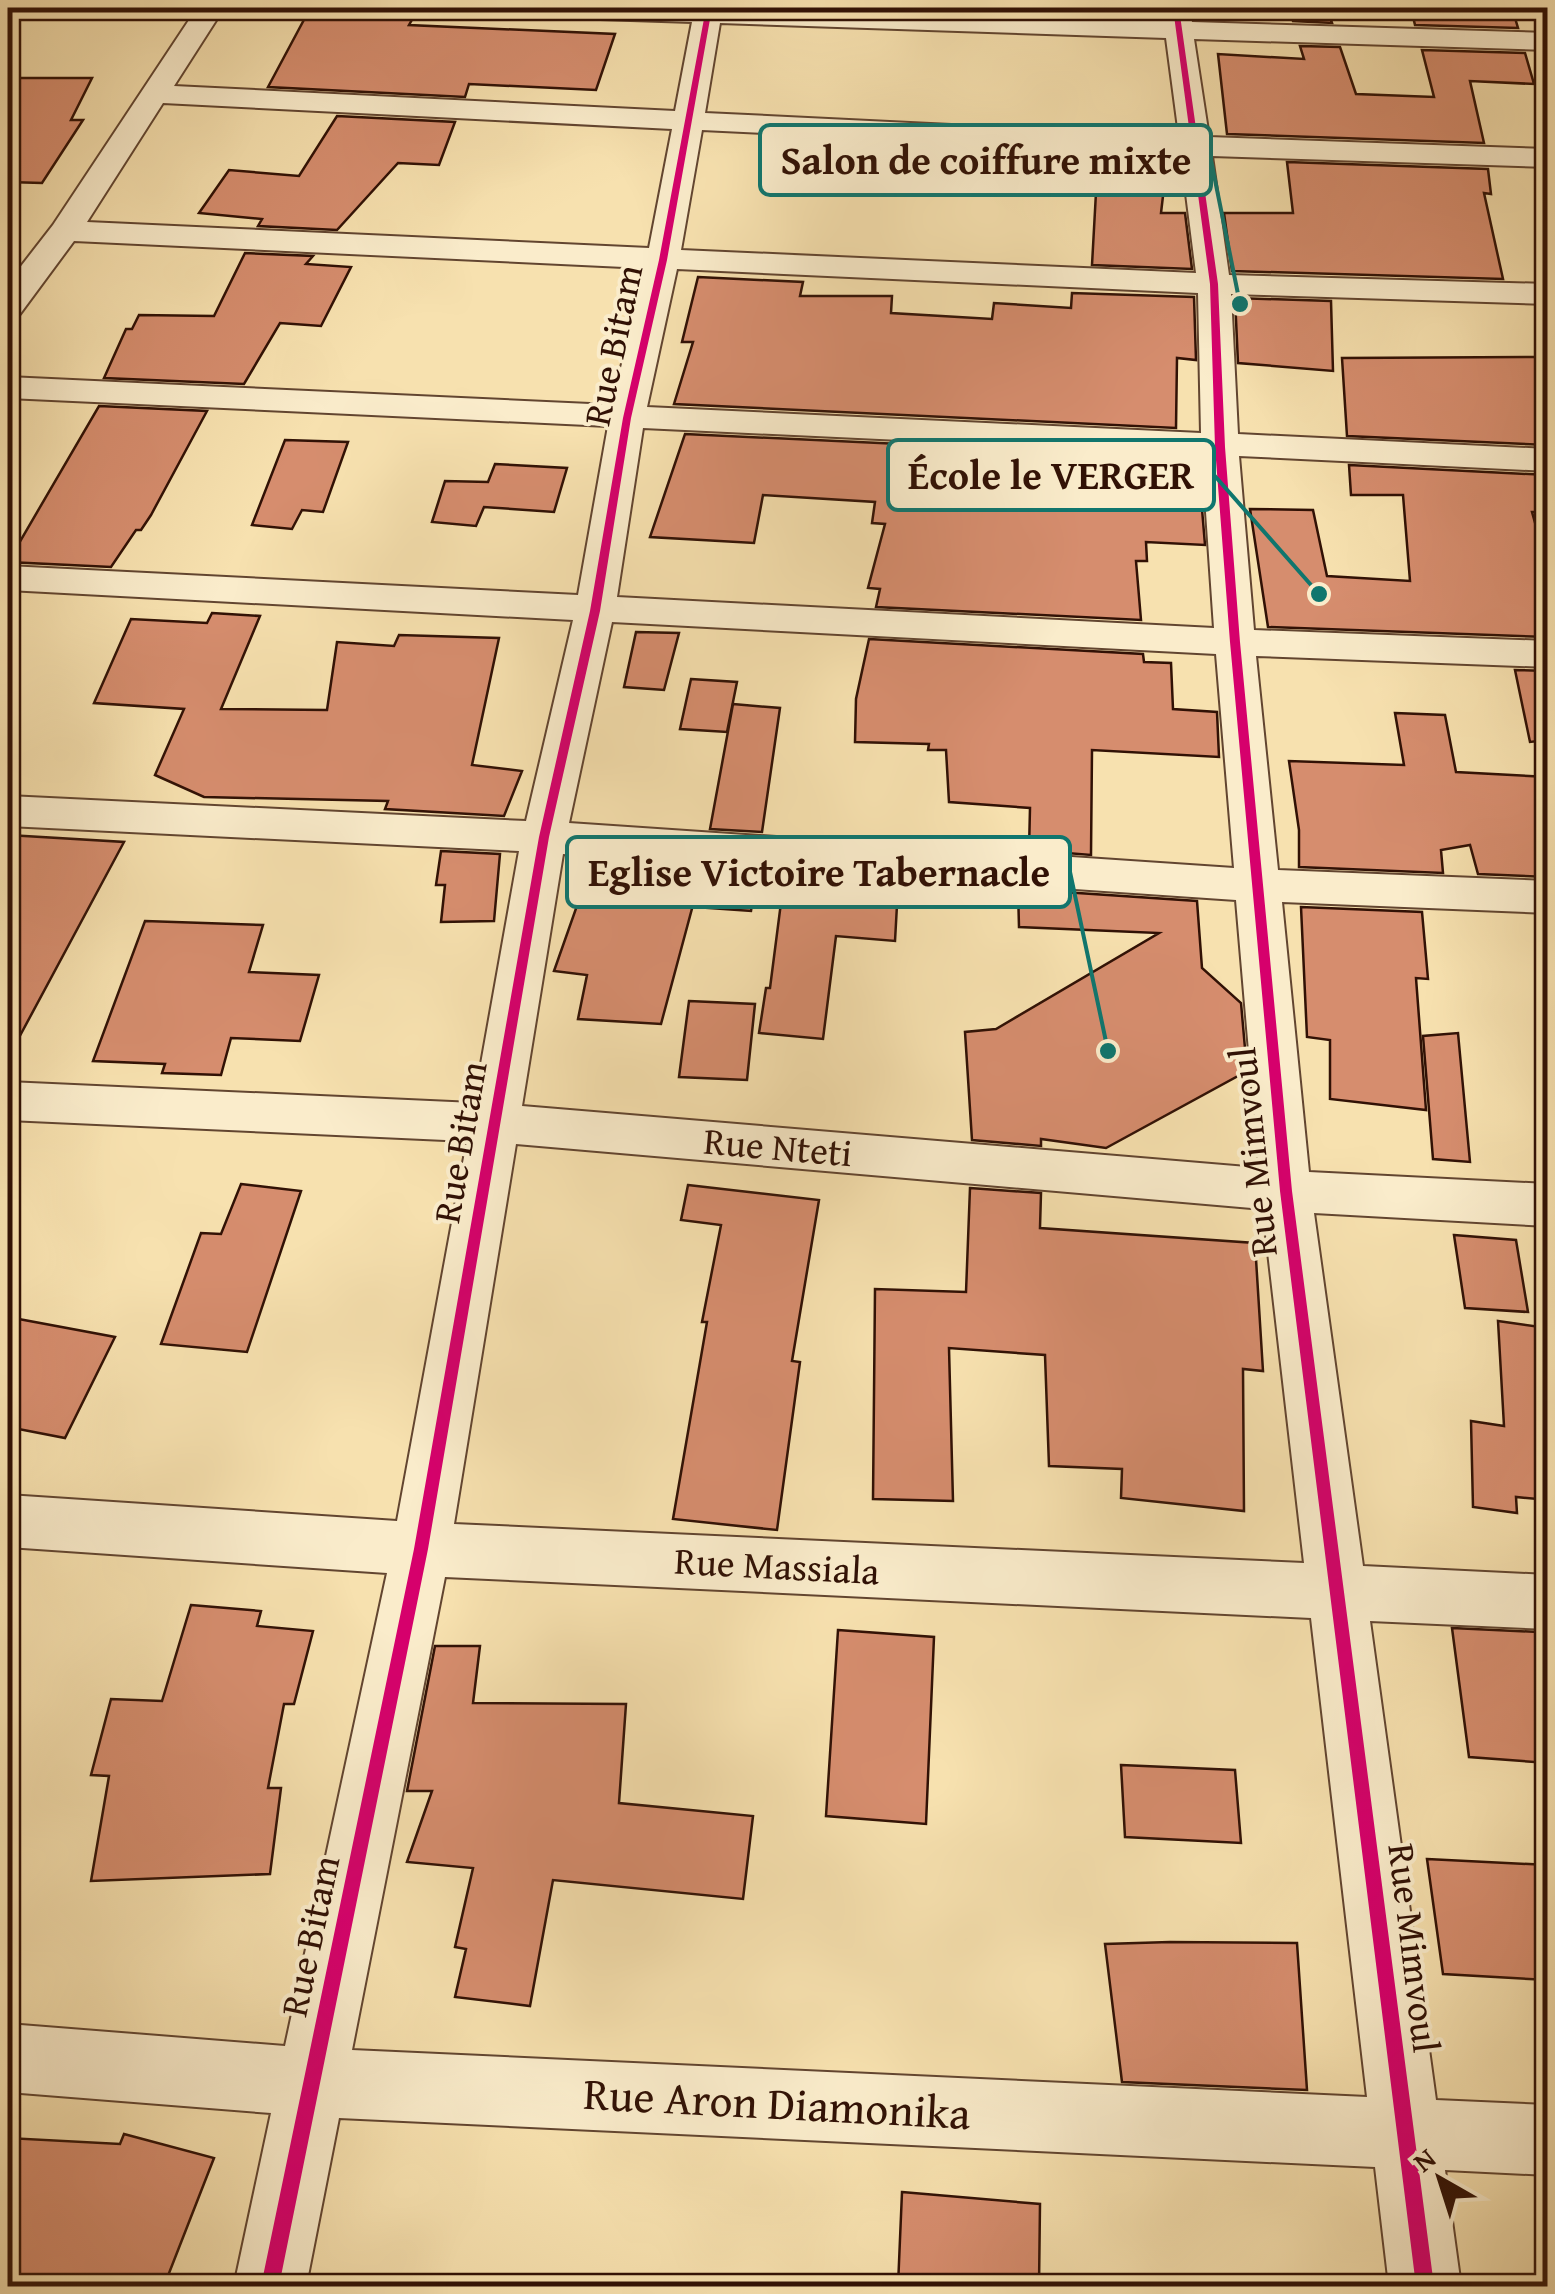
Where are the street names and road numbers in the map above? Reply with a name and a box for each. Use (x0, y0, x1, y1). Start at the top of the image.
street label: Rue Bitam (568, 259, 656, 430)
street label: Rue Mimvoul (1213, 1045, 1291, 1260)
street label: Rue Bitam (417, 1057, 501, 1227)
street label: Rue Nteti (702, 1112, 855, 1180)
street label: Rue Massiala (673, 1532, 881, 1598)
street label: Rue Mimvoul (1374, 1840, 1456, 2056)
street label: Rue Bitam (265, 1850, 353, 2021)
street label: Rue Aron Diamonika (582, 2060, 972, 2145)

